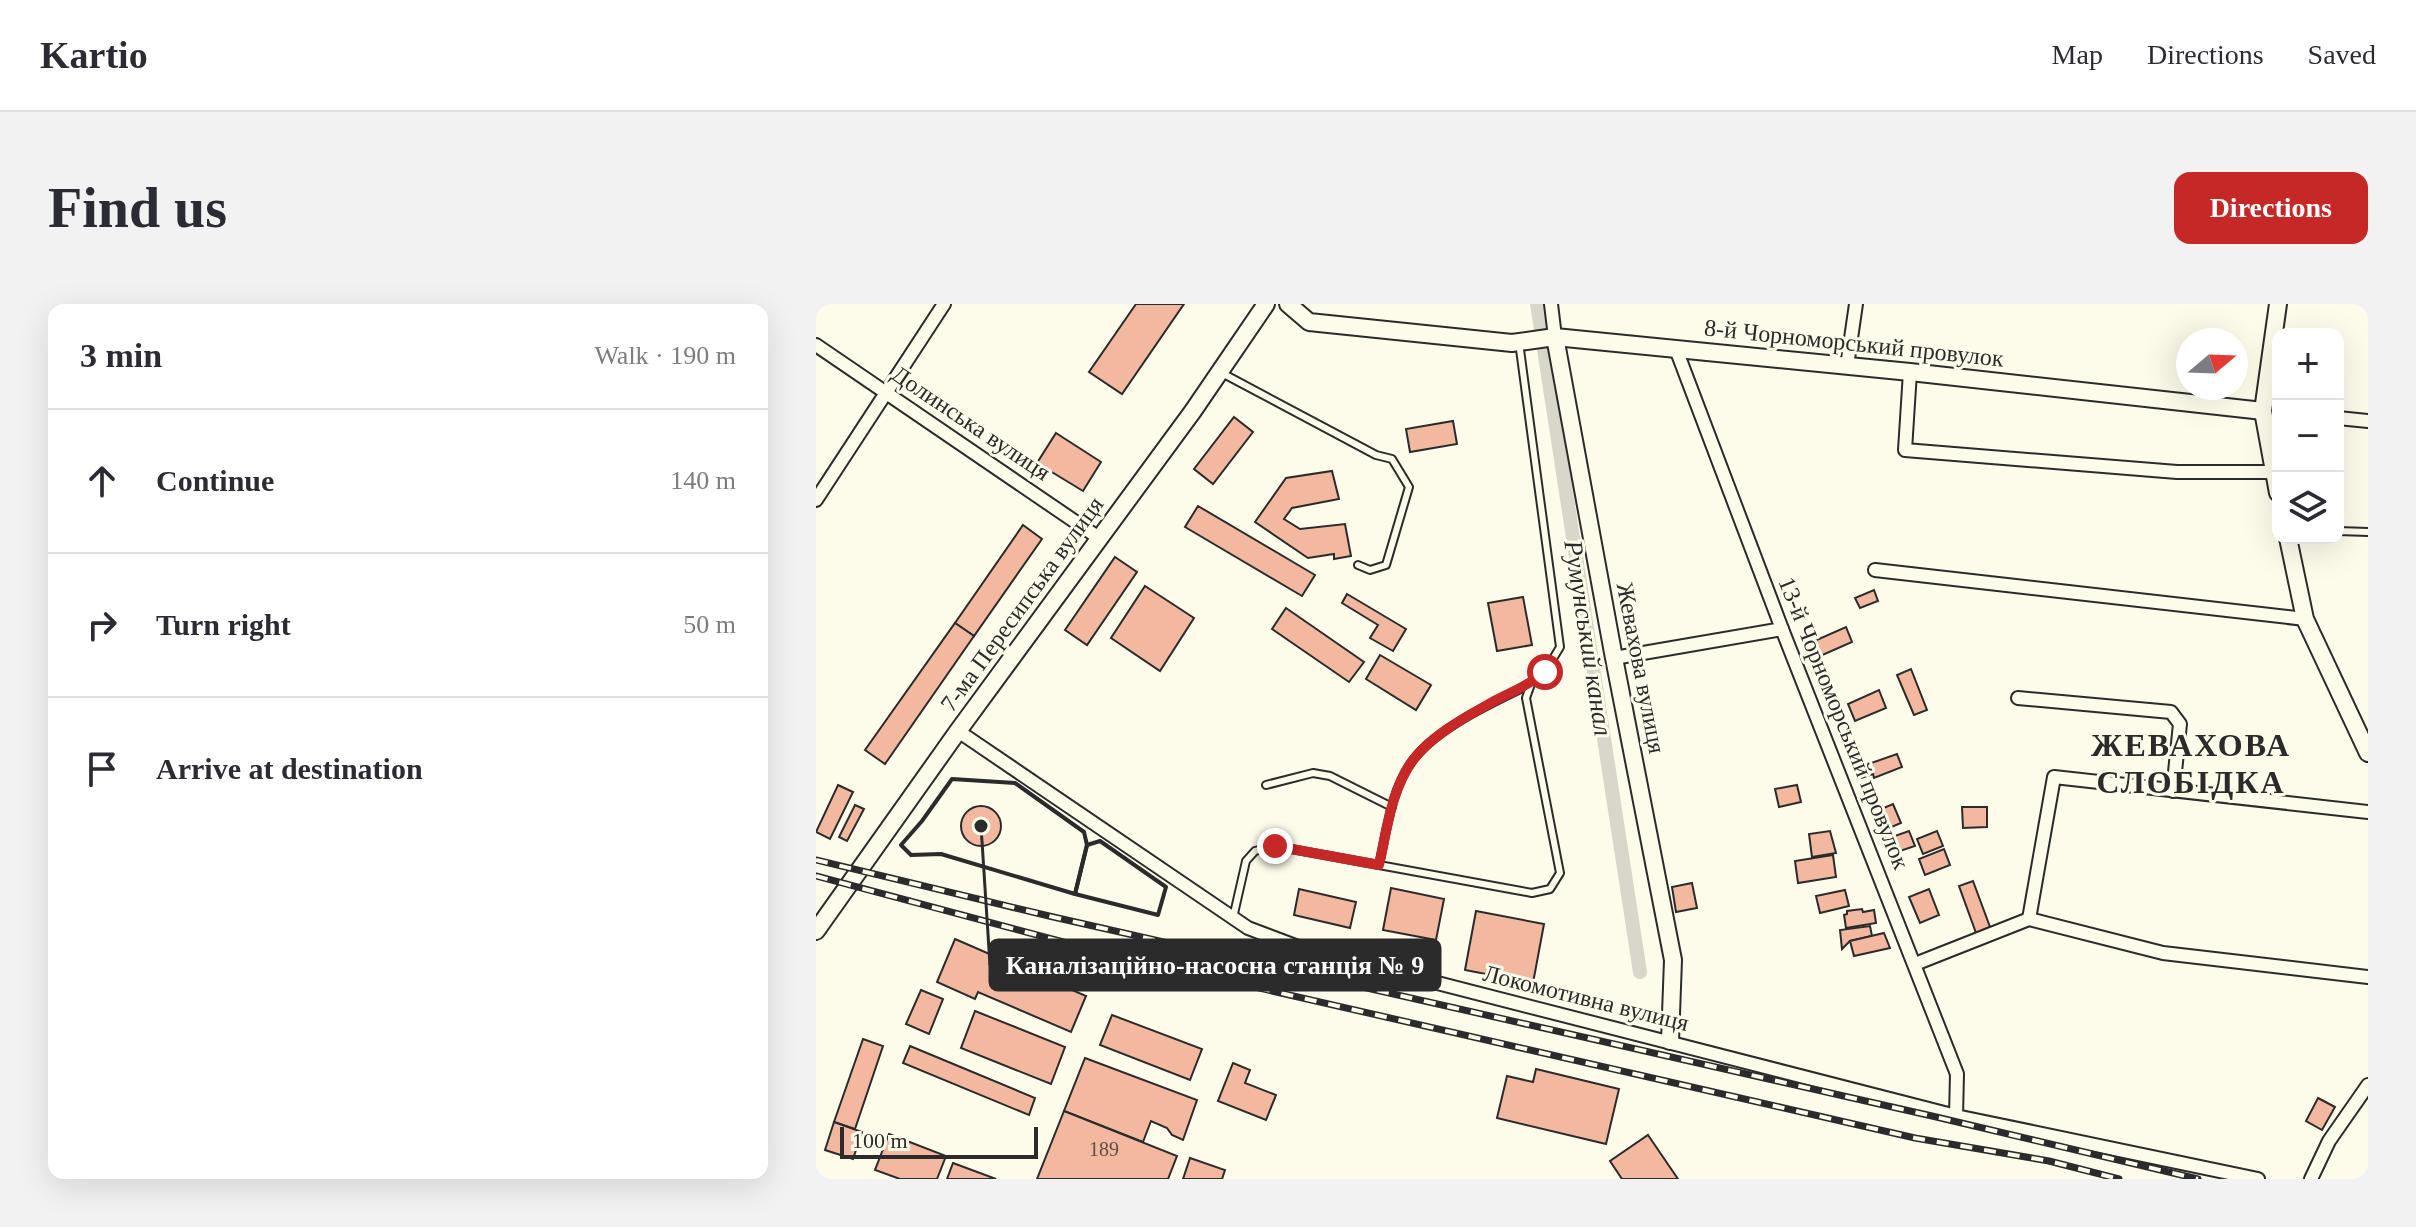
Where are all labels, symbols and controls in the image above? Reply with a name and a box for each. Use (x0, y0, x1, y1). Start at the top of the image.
text: Kartio (40, 34, 148, 76)
text: Map (2052, 39, 2103, 70)
text: Directions (2147, 39, 2264, 70)
text: Saved (2308, 39, 2376, 70)
button: Directions (2174, 172, 2368, 244)
text: Find us (48, 177, 227, 239)
street label: 8-й Чорноморський провулок (1703, 314, 2005, 372)
north arrow (2176, 328, 2248, 400)
map controls (2272, 328, 2344, 544)
button: + (2272, 328, 2344, 400)
text: 3 min (80, 337, 162, 374)
text: Walk · 190 m (594, 341, 736, 370)
street label: Долинська вулиця (887, 360, 1055, 486)
button: − (2272, 400, 2344, 472)
icon: ahead (80, 459, 124, 503)
text: Continue (156, 464, 274, 497)
text: 140 m (670, 466, 736, 495)
button: layers (2272, 472, 2344, 544)
street label: 7-ма Пересипська вулиця (935, 492, 1109, 716)
water label: Румунський канал (1558, 537, 1618, 738)
street label: 13-й Чорноморський провулок (1773, 573, 1915, 873)
street label: Жевахова вулиця (1612, 580, 1670, 756)
icon: right (80, 603, 124, 647)
text: Turn right (156, 608, 291, 641)
text: 50 m (683, 610, 736, 639)
route start (1527, 654, 1563, 690)
district label: ЖЕВАХОВА СЛОБІДКА (2091, 727, 2291, 800)
icon: arrive (80, 747, 124, 791)
text: Arrive at destination (156, 752, 423, 785)
route end (1257, 828, 1293, 864)
callout: Каналізаційно-насосна станція № 9 (990, 940, 1440, 990)
text: Каналізаційно-насосна станція № 9 (1006, 951, 1424, 980)
street label: Локомотивна вулиця (1481, 960, 1691, 1036)
scale bar (840, 1123, 1038, 1159)
text: 100 m (852, 1128, 908, 1153)
house number: 189 (1089, 1138, 1119, 1160)

